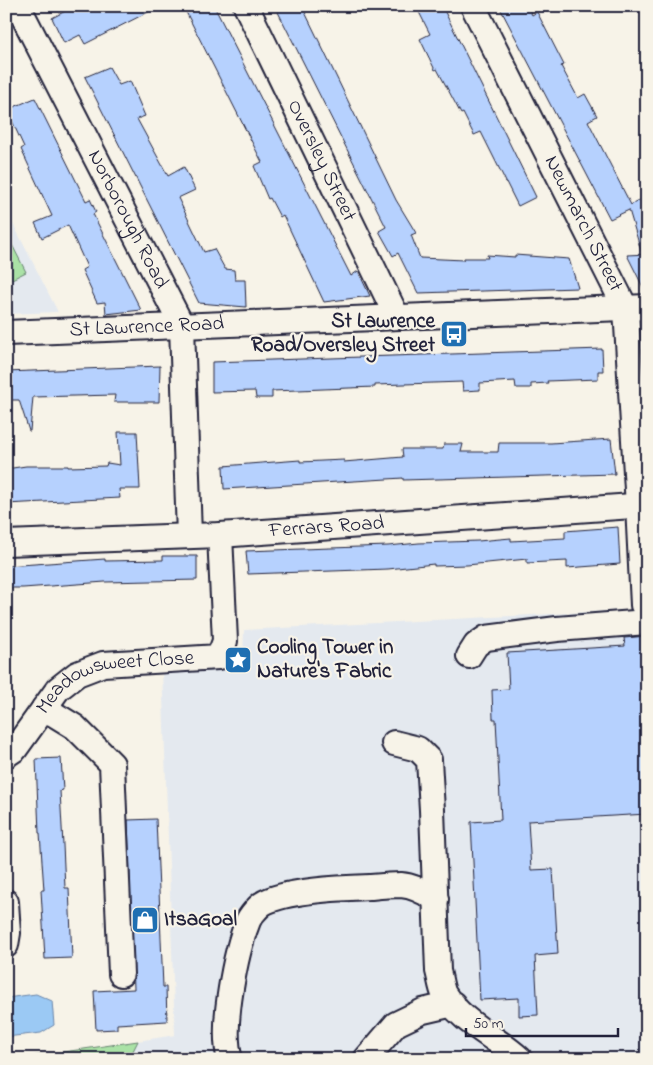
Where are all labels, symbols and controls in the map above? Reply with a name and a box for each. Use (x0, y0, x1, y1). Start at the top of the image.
street label: Oversley Street (279, 95, 363, 227)
street label: Norborough Road (79, 145, 176, 294)
street label: Newmarch Street (536, 151, 630, 297)
place label: St Lawrence Road/Oversley Street (251, 307, 436, 363)
street label: St Lawrence Road (69, 309, 225, 345)
bus stop icon: St Lawrence Road/Oversley Street (439, 319, 469, 349)
street label: Ferrars Road (267, 508, 385, 547)
place label: Cooling Tower in Nature's Fabric (257, 633, 393, 687)
street label: Meadowsweet Close (29, 643, 196, 721)
place icon: Cooling Tower in Nature's Fabric (223, 645, 253, 675)
shop icon: ItsaGoal (130, 905, 160, 935)
place label: ItsaGoal (164, 905, 237, 935)
scale bar (466, 1005, 618, 1037)
text: 50 m (473, 1013, 504, 1035)

